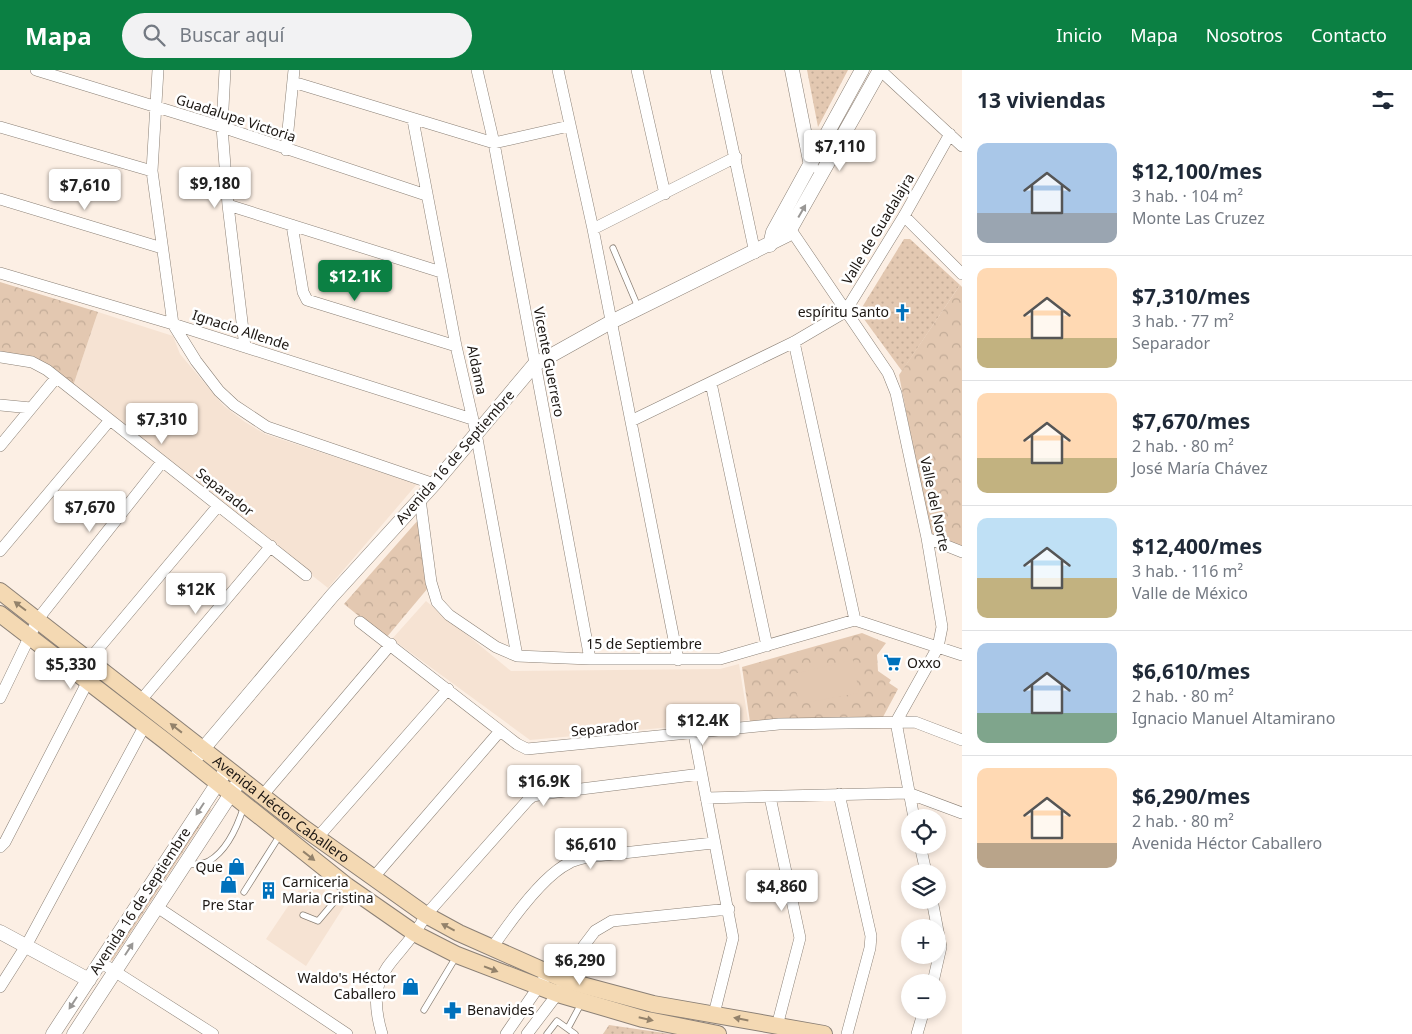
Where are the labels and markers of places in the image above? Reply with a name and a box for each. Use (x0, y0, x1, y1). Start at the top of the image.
pin: $7,110 (799, 129, 881, 172)
pin: $9,180 (174, 166, 256, 209)
pin: $7,610 (44, 168, 126, 211)
pin: $12.1K (314, 260, 396, 302)
place label: espíritu Santo (798, 302, 889, 321)
church icon: espíritu Santo (893, 302, 913, 322)
pin: $7,310 (121, 402, 203, 445)
pin: $7,670 (49, 490, 131, 533)
pin: $12K (166, 572, 226, 615)
pin: $5,330 (30, 648, 112, 690)
supermarket icon: Oxxo (883, 653, 903, 673)
place label: Oxxo (907, 653, 941, 672)
pin: $12.4K (662, 704, 744, 746)
pin: $16.9K (503, 764, 585, 807)
pin: $6,610 (550, 828, 632, 870)
place label: Que (196, 857, 223, 876)
shop icon: Que (227, 857, 247, 877)
pin: $4,860 (741, 870, 823, 912)
place label: Carniceria Maria Cristina (282, 872, 374, 907)
shop icon: Pre Star (218, 875, 238, 895)
building icon: Carniceria Maria Cristina (258, 880, 278, 900)
place label: Pre Star (202, 895, 254, 914)
pin: $6,290 (539, 944, 621, 986)
place label: Waldo's Héctor Caballero (297, 968, 396, 1003)
shop icon: Waldo's Héctor Caballero (400, 976, 420, 996)
pharmacy icon: Benavides (443, 1000, 463, 1020)
place label: Benavides (467, 1000, 535, 1019)

